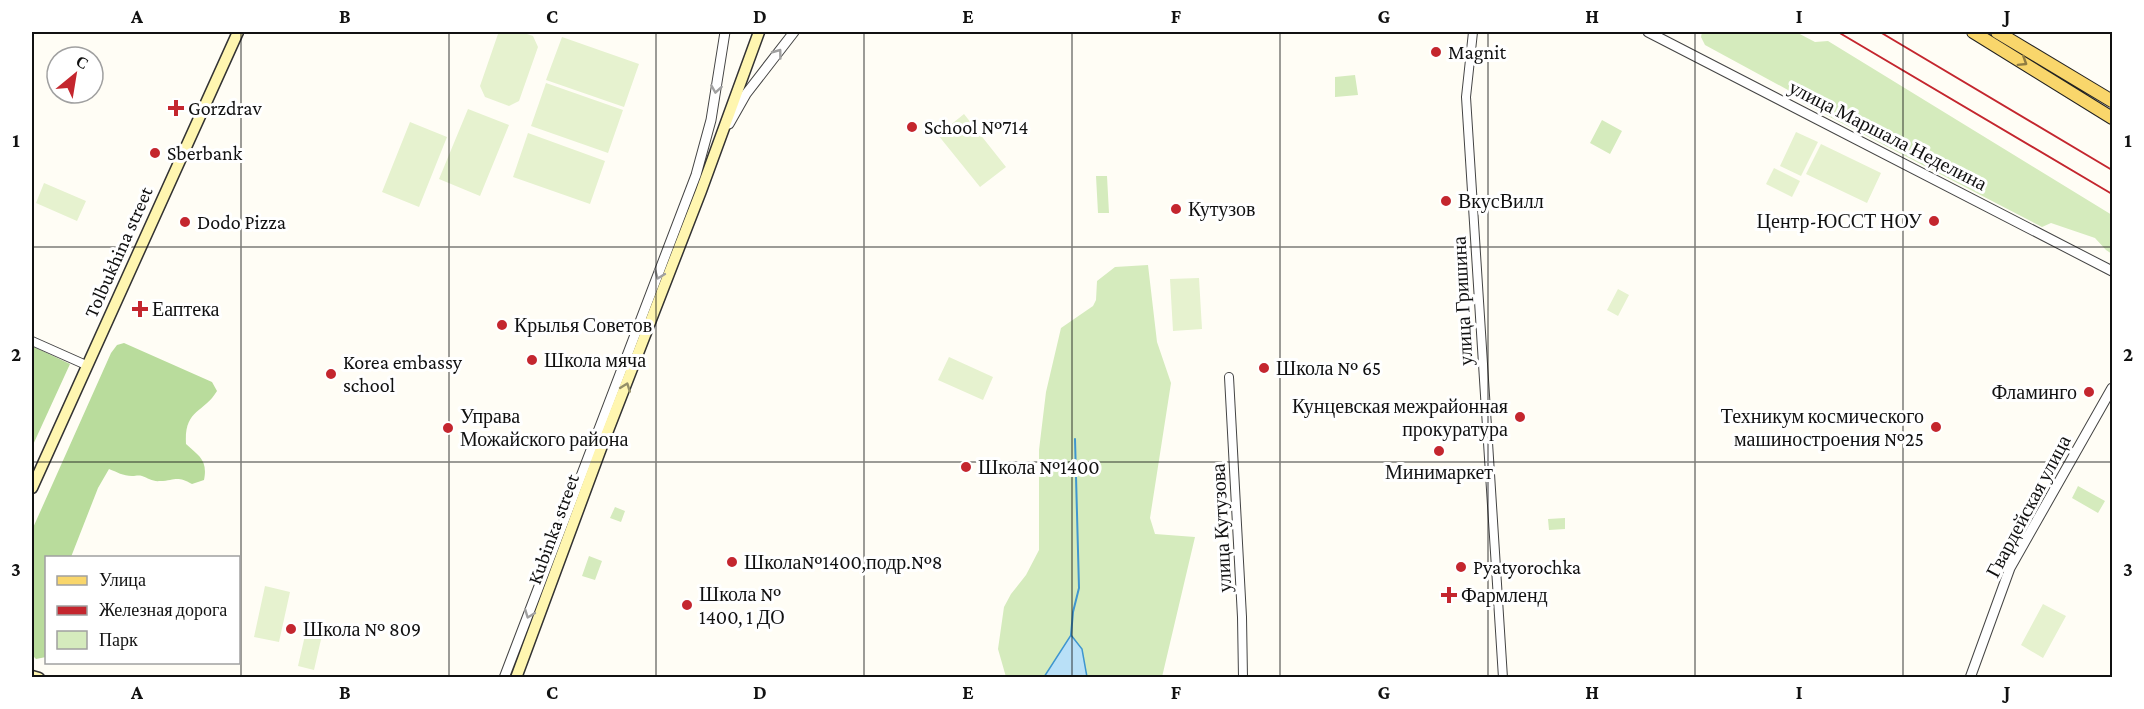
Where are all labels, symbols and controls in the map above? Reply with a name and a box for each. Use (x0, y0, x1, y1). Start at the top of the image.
text: A (130, 5, 144, 27)
text: B (339, 5, 351, 27)
text: C (546, 5, 558, 27)
text: D (753, 5, 767, 27)
text: E (962, 5, 974, 27)
text: F (1171, 5, 1182, 27)
text: G (1378, 5, 1391, 27)
text: H (1585, 5, 1599, 27)
text: I (1796, 5, 1803, 27)
text: J (2002, 5, 2011, 27)
place label: Magnit (1448, 41, 1507, 64)
north arrow (45, 45, 105, 105)
marker: Magnit (1429, 45, 1443, 59)
one-way arrow (770, 49, 781, 60)
text: С (73, 52, 92, 73)
one-way arrow (2017, 54, 2027, 66)
street label: улица Маршала Неделина (1785, 75, 1991, 196)
one-way arrow (710, 84, 723, 94)
place label: Gorzdrav (188, 97, 262, 119)
marker: Gorzdrav (169, 101, 183, 115)
place label: School №714 (924, 116, 1028, 138)
marker: School №714 (905, 120, 919, 134)
text: 1 (12, 129, 20, 151)
text: 1 (2124, 129, 2132, 151)
place label: Sberbank (167, 142, 243, 164)
marker: Sberbank (148, 146, 162, 160)
street label: Tolbukhina street (79, 183, 157, 321)
place label: ВкусВилл (1458, 190, 1544, 213)
marker: ВкусВилл (1439, 194, 1453, 208)
place label: Кутузов (1188, 198, 1256, 221)
marker: Кутузов (1169, 202, 1183, 216)
place label: Центр-ЮССТ НОУ (1757, 210, 1923, 233)
place label: Dodo Pizza (197, 211, 286, 233)
marker: Центр-ЮССТ НОУ (1927, 214, 1941, 228)
marker: Dodo Pizza (178, 215, 192, 229)
street label: улица Гришина (1448, 235, 1477, 366)
one-way arrow (654, 269, 666, 280)
place label: Еаптека (152, 298, 220, 320)
marker: Еаптека (133, 302, 147, 316)
place label: Крылья Советов (514, 314, 652, 337)
marker: Крылья Советов (495, 318, 509, 332)
text: 2 (11, 343, 21, 365)
text: 2 (2123, 343, 2133, 365)
place label: Школа мяча (544, 349, 646, 371)
place label: Korea embassy school (343, 351, 463, 396)
marker: Школа мяча (525, 353, 539, 367)
place label: Школа № 65 (1276, 357, 1381, 379)
marker: Школа № 65 (1257, 361, 1271, 375)
marker: Korea embassy school (324, 367, 338, 381)
place label: Фламинго (1992, 381, 2077, 403)
one-way arrow (619, 382, 631, 393)
marker: Фламинго (2082, 385, 2096, 399)
place label: Кунцевская межрайонная прокуратура (1292, 395, 1508, 441)
place label: Управа Можайского района (460, 405, 629, 451)
place label: Техникум космического машиностроения №25 (1721, 405, 1924, 451)
marker: Кунцевская межрайонная прокуратура (1513, 410, 1527, 424)
marker: Техникум космического машиностроения №25 (1929, 420, 1943, 434)
marker: Управа Можайского района (441, 421, 455, 435)
street label: Гвардейская улица (1981, 431, 2076, 581)
marker: Минимаркет (1432, 444, 1446, 458)
place label: Школа №1400 (978, 456, 1100, 478)
marker: Школа №1400 (959, 460, 973, 474)
place label: Минимаркет (1385, 461, 1493, 484)
street label: улица Кутузова (1207, 463, 1236, 593)
street label: Kubinka street (523, 470, 583, 587)
place label: Школа№1400,подр.№8 (744, 551, 943, 574)
marker: Школа№1400,подр.№8 (725, 555, 739, 569)
legend (45, 556, 240, 664)
place label: Pyatyorochka (1473, 556, 1581, 579)
text: 3 (11, 558, 21, 580)
text: 3 (2123, 558, 2133, 580)
marker: Pyatyorochka (1454, 560, 1468, 574)
text: Улица (99, 570, 146, 590)
place label: Школа № 1400, 1 ДО (699, 583, 785, 629)
place label: Фармленд (1461, 584, 1548, 607)
marker: Фармленд (1442, 588, 1456, 602)
marker: Школа № 1400, 1 ДО (680, 598, 694, 612)
text: Железная дорога (99, 600, 227, 620)
one-way arrow (523, 608, 536, 619)
place label: Школа № 809 (303, 618, 421, 640)
marker: Школа № 809 (284, 622, 298, 636)
text: Парк (99, 630, 138, 650)
text: A (130, 681, 144, 703)
text: B (339, 681, 351, 703)
text: C (546, 681, 558, 703)
text: D (753, 681, 767, 703)
text: E (962, 681, 974, 703)
text: F (1171, 681, 1182, 703)
text: G (1378, 681, 1391, 703)
text: H (1585, 681, 1599, 703)
text: I (1796, 681, 1803, 703)
text: J (2002, 681, 2011, 703)

